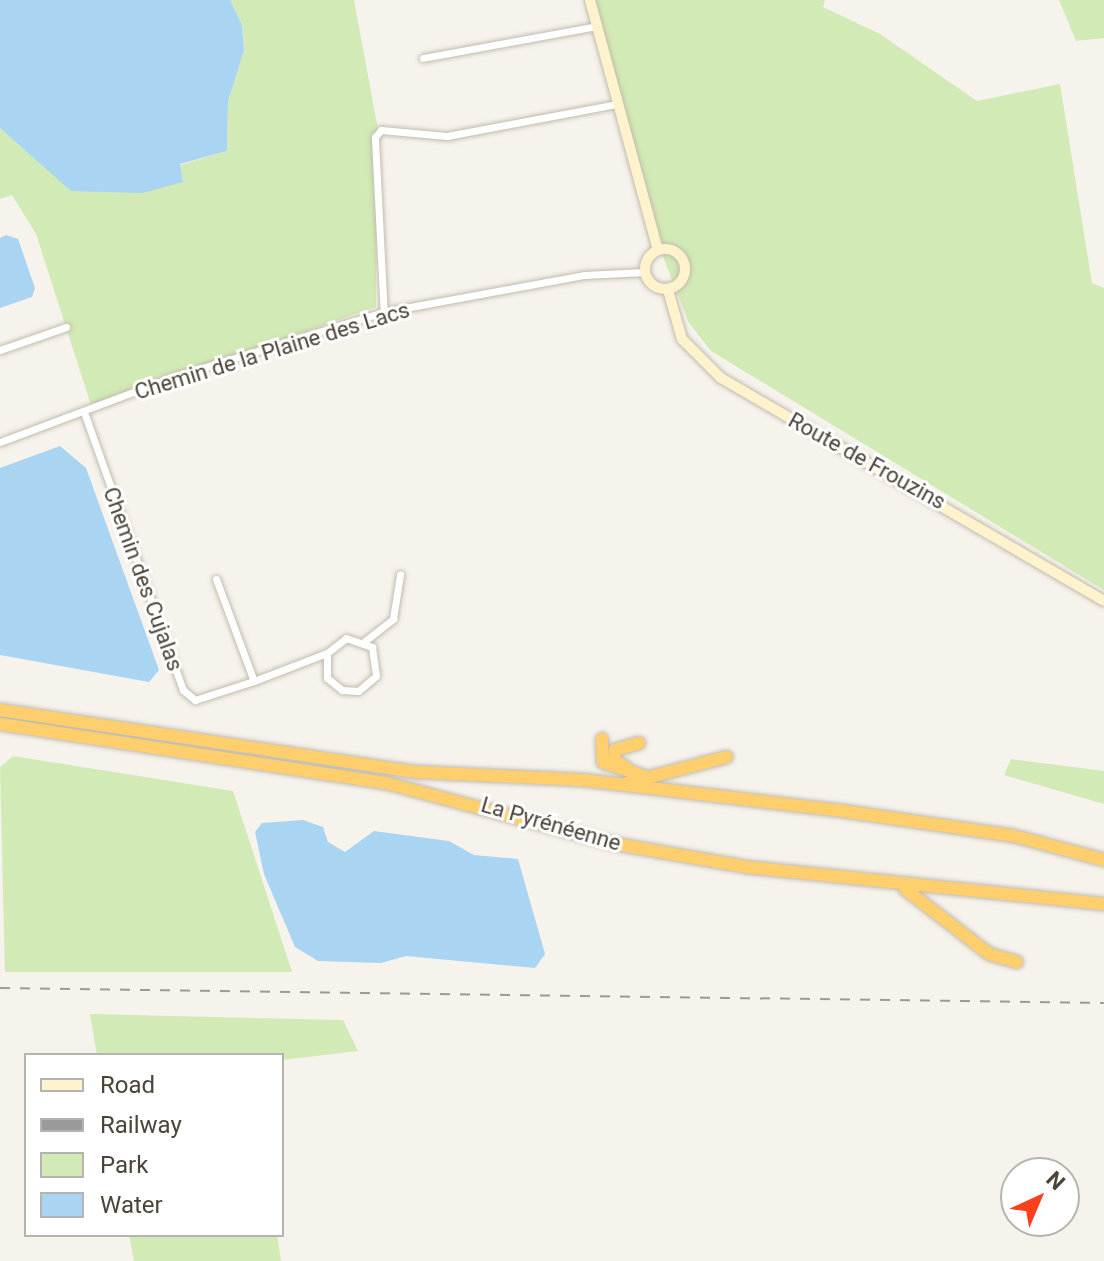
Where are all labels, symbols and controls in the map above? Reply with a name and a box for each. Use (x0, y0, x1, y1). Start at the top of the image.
street label: Chemin de la Plaine des Lacs (131, 297, 413, 405)
street label: Route de Frouzins (784, 407, 950, 515)
street label: Chemin des Cujalas (97, 484, 189, 674)
street label: La Pyrénéenne (478, 791, 624, 857)
legend (24, 1053, 284, 1237)
text: Road (100, 1071, 155, 1099)
text: Railway (100, 1111, 182, 1139)
text: Park (100, 1151, 148, 1179)
north arrow (1000, 1157, 1080, 1237)
text: N (1041, 1166, 1070, 1195)
text: Water (100, 1191, 163, 1219)

